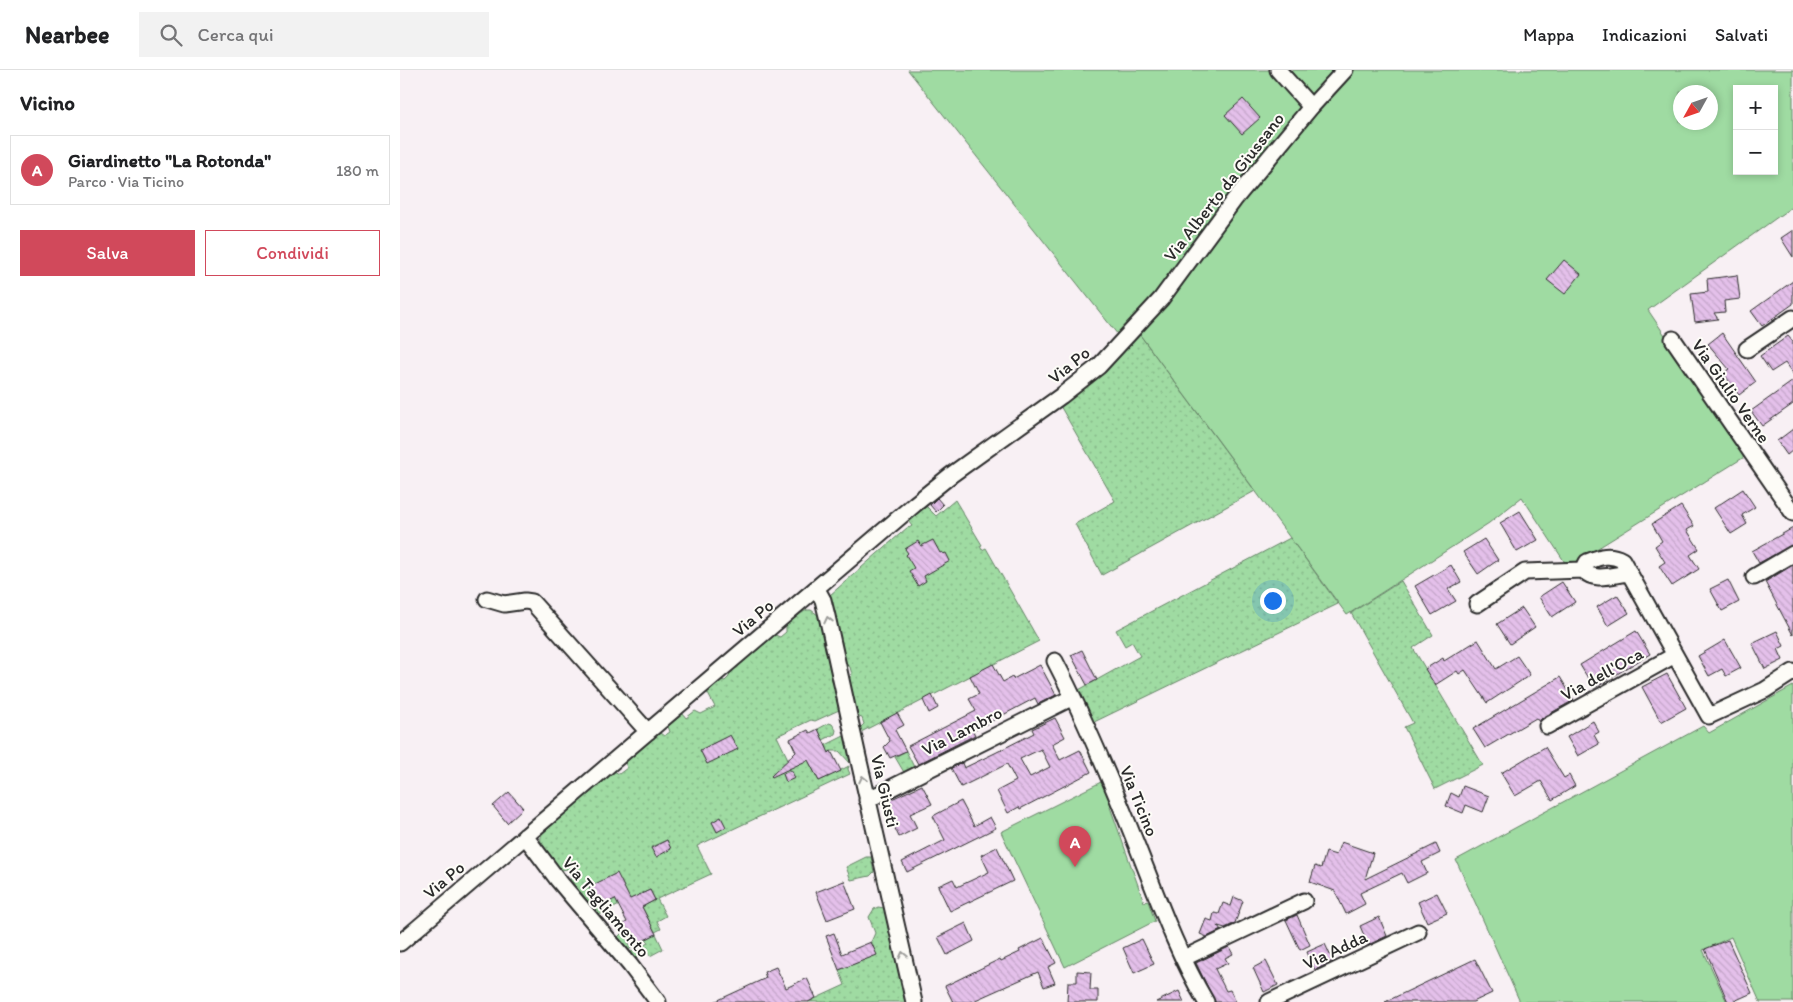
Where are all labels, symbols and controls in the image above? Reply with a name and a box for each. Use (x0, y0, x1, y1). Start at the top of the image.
search box (139, 12, 489, 57)
text: Nearbee (25, 20, 109, 49)
icon: search (157, 21, 185, 49)
text: Cerca qui (197, 23, 274, 46)
text: Mappa (1523, 24, 1574, 46)
text: Indicazioni (1602, 24, 1687, 46)
text: Salvati (1715, 24, 1768, 46)
north arrow (1673, 85, 1718, 130)
map controls (1733, 85, 1778, 175)
button: + (1733, 85, 1778, 130)
text: Vicino (20, 90, 75, 115)
street label: Via Alberto da Giussano (1159, 108, 1289, 266)
button: − (1733, 130, 1778, 175)
text: Giardinetto "La Rotonda" (68, 149, 271, 172)
text: A (32, 161, 42, 180)
text: 180 m (336, 161, 379, 180)
text: Parco · Via Ticino (68, 172, 184, 191)
button: Salva (20, 230, 195, 276)
button: Condividi (205, 230, 380, 276)
street label: Via Giulio Verne (1687, 335, 1775, 447)
street label: Via Po (1044, 341, 1094, 389)
your location (1260, 588, 1286, 614)
street label: Via Po (728, 594, 778, 642)
one-way arrow (823, 616, 834, 625)
street label: Via dell'Oca (1557, 642, 1648, 706)
street label: Via Lambro (918, 701, 1006, 761)
street label: Via Giusti (866, 752, 904, 830)
street label: Via Ticino (1115, 762, 1163, 840)
one-way arrow (858, 775, 869, 784)
pin: A (1059, 826, 1091, 867)
street label: Via Tagliamento (557, 852, 655, 962)
street label: Via Po (419, 856, 469, 904)
street label: Via Adda (1299, 925, 1371, 974)
one-way arrow (898, 950, 909, 959)

